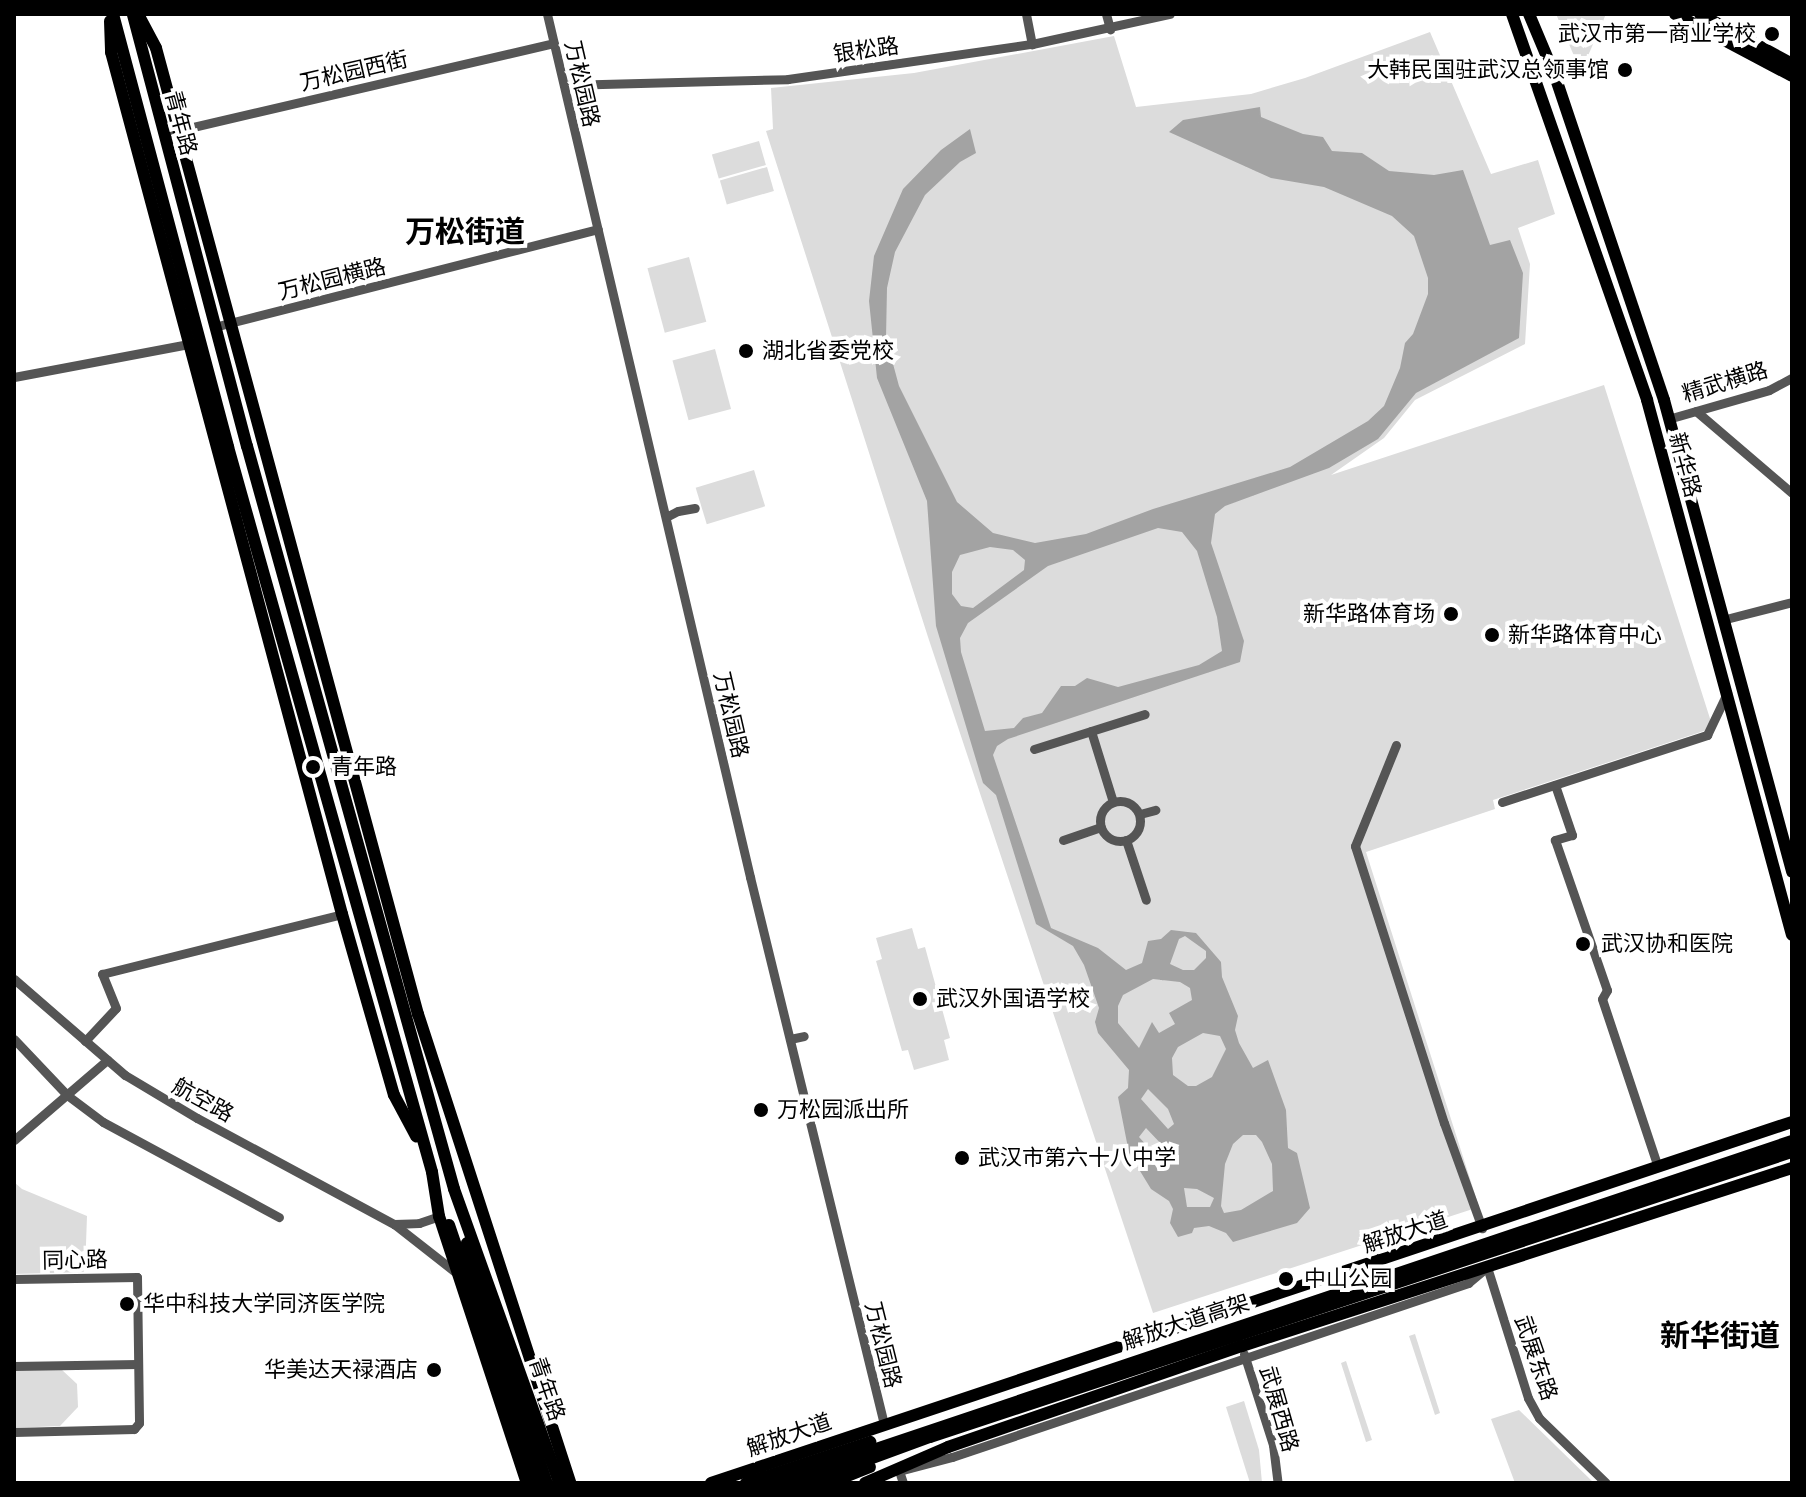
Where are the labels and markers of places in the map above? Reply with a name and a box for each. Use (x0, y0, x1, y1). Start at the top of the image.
place label: 武汉市第一商业学校 (1558, 21, 1756, 47)
marker: 武汉市第一商业学校 (1763, 25, 1781, 43)
place label: 大韩民国驻武汉总领事馆 (1367, 57, 1609, 83)
marker: 大韩民国驻武汉总领事馆 (1616, 61, 1634, 79)
place label: 湖北省委党校 (762, 338, 894, 364)
marker: 湖北省委党校 (737, 342, 755, 360)
place label: 新华路体育场 (1303, 601, 1435, 627)
marker: 新华路体育场 (1442, 605, 1460, 623)
place label: 新华路体育中心 (1508, 622, 1662, 648)
marker: 新华路体育中心 (1483, 626, 1501, 644)
place label: 青年路 (331, 754, 397, 780)
marker: 青年路 (302, 756, 324, 778)
place label: 武汉协和医院 (1601, 931, 1733, 957)
marker: 武汉协和医院 (1572, 933, 1594, 955)
place label: 武汉外国语学校 (936, 986, 1090, 1012)
marker: 武汉外国语学校 (911, 990, 929, 1008)
place label: 万松园派出所 (777, 1097, 909, 1123)
marker: 万松园派出所 (752, 1101, 770, 1119)
place label: 武汉市第六十八中学 (978, 1145, 1176, 1171)
marker: 武汉市第六十八中学 (953, 1149, 971, 1167)
place label: 中山公园 (1304, 1266, 1392, 1292)
marker: 中山公园 (1275, 1268, 1297, 1290)
place label: 华中科技大学同济医学院 (143, 1291, 385, 1317)
marker: 华中科技大学同济医学院 (118, 1295, 136, 1313)
place label: 华美达天禄酒店 (264, 1357, 418, 1383)
marker: 华美达天禄酒店 (425, 1361, 443, 1379)

